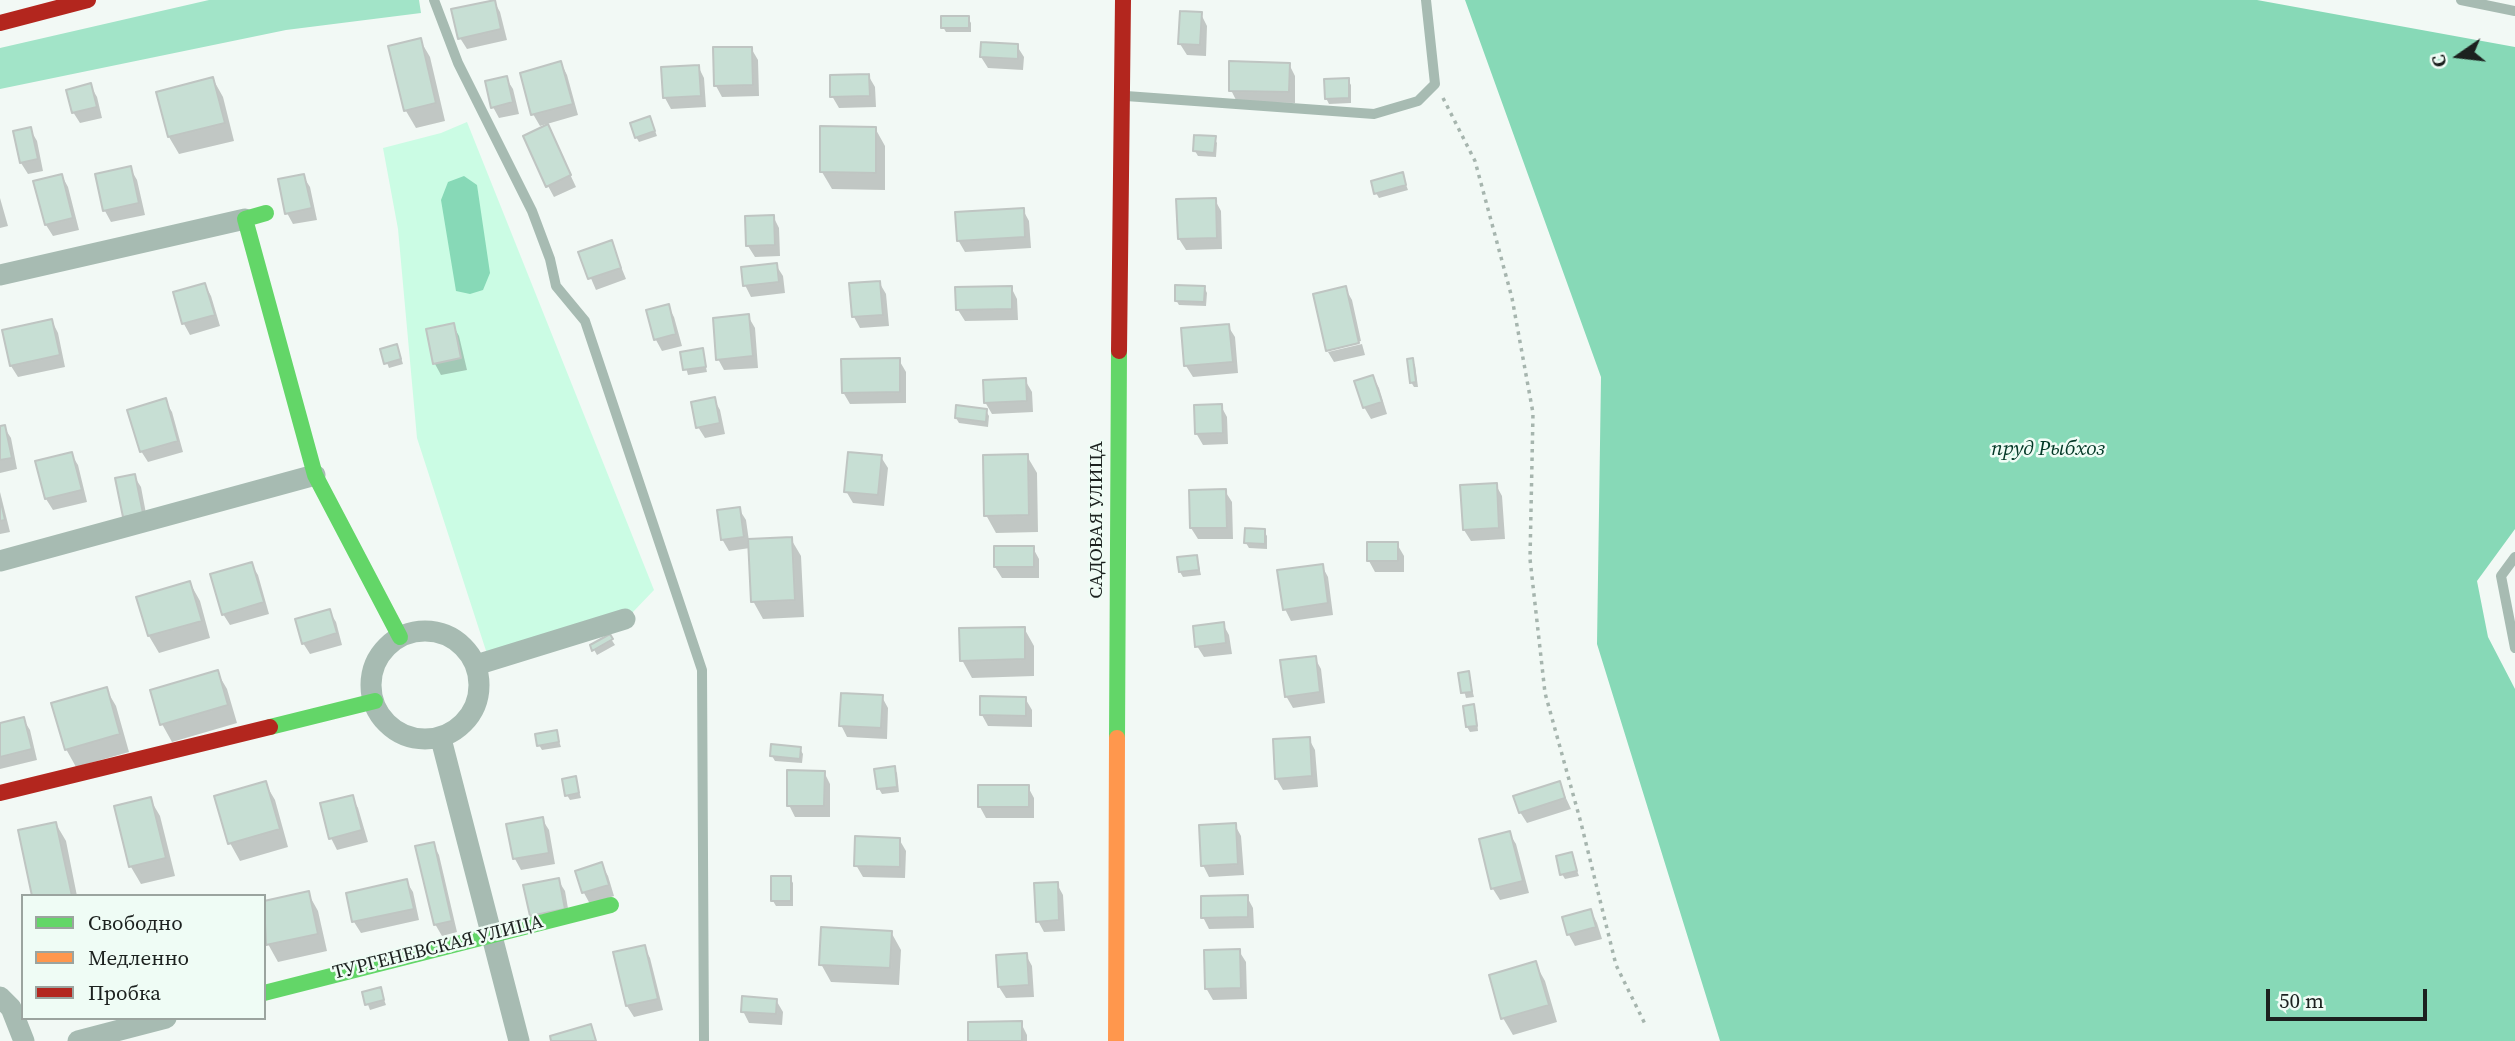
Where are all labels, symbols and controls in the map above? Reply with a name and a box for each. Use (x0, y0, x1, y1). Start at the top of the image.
north arrow (2424, 21, 2494, 91)
text: С (2425, 52, 2453, 70)
water label: пруд Рыбхоз (1991, 437, 2105, 463)
street label: САДОВАЯ УЛИЦА (1086, 441, 1108, 599)
legend (21, 894, 266, 1020)
text: Свободно (88, 908, 183, 937)
street label: ТУРГЕНЕВСКАЯ УЛИЦА (331, 911, 545, 985)
text: Медленно (88, 943, 189, 972)
scale bar (2270, 974, 2431, 1018)
text: Пробка (88, 978, 161, 1007)
text: 50 m (2279, 986, 2324, 1015)

